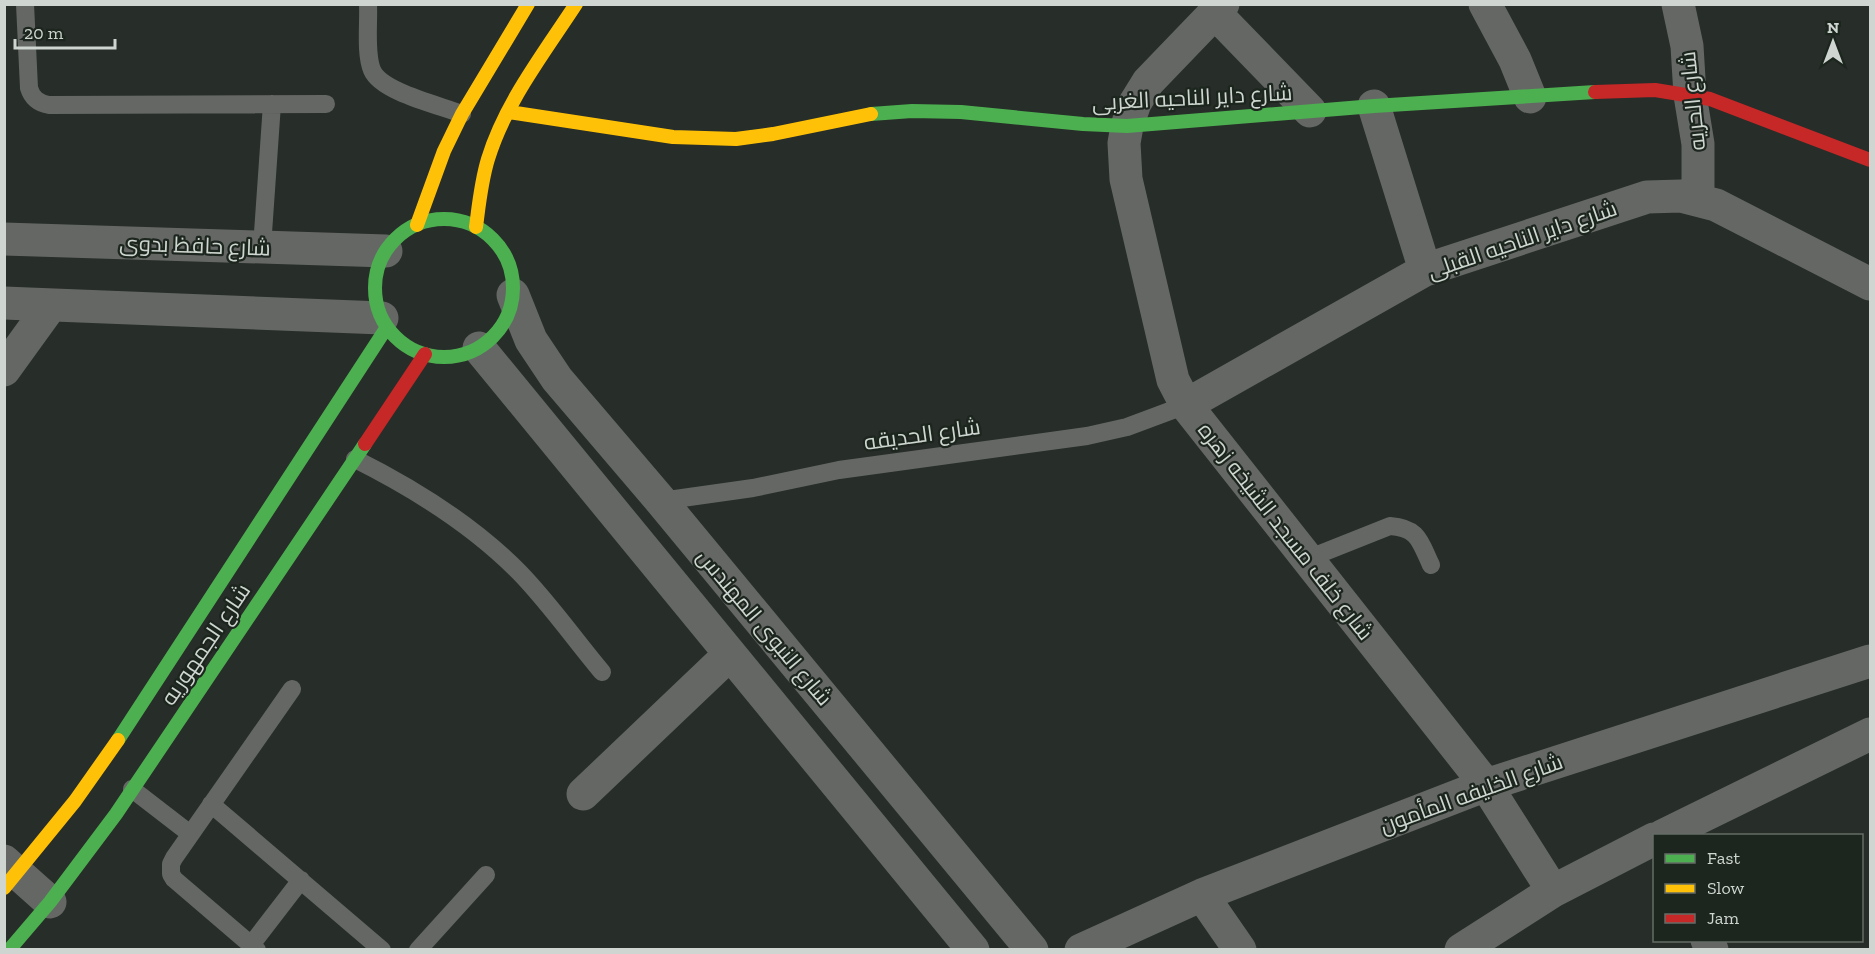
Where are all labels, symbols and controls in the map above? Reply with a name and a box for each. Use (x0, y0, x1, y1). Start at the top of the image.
scale bar (15, 12, 116, 50)
north arrow (1803, 12, 1863, 72)
text: N (1827, 18, 1839, 37)
text: 20 m (24, 22, 64, 44)
street label: شارع الحريه (1674, 50, 1712, 152)
street label: شارع داير الناحيه الغربى (1091, 79, 1293, 117)
street label: شارع داير الناحيه القبلى (1424, 194, 1621, 286)
street label: شارع حافظ بدوى (119, 229, 271, 263)
street label: شارع الحديقه (862, 413, 982, 457)
street label: شارع خلف مسجد الشيخه زهره (1191, 417, 1379, 646)
street label: شارع النبوى المهندس (690, 544, 838, 712)
street label: شارع الجمهوريه (155, 578, 257, 711)
street label: شارع الخليفه المأمون (1376, 748, 1567, 840)
legend (1653, 834, 1863, 942)
text: Fast (1707, 847, 1740, 869)
text: Slow (1707, 877, 1744, 899)
text: Jam (1707, 907, 1739, 929)

